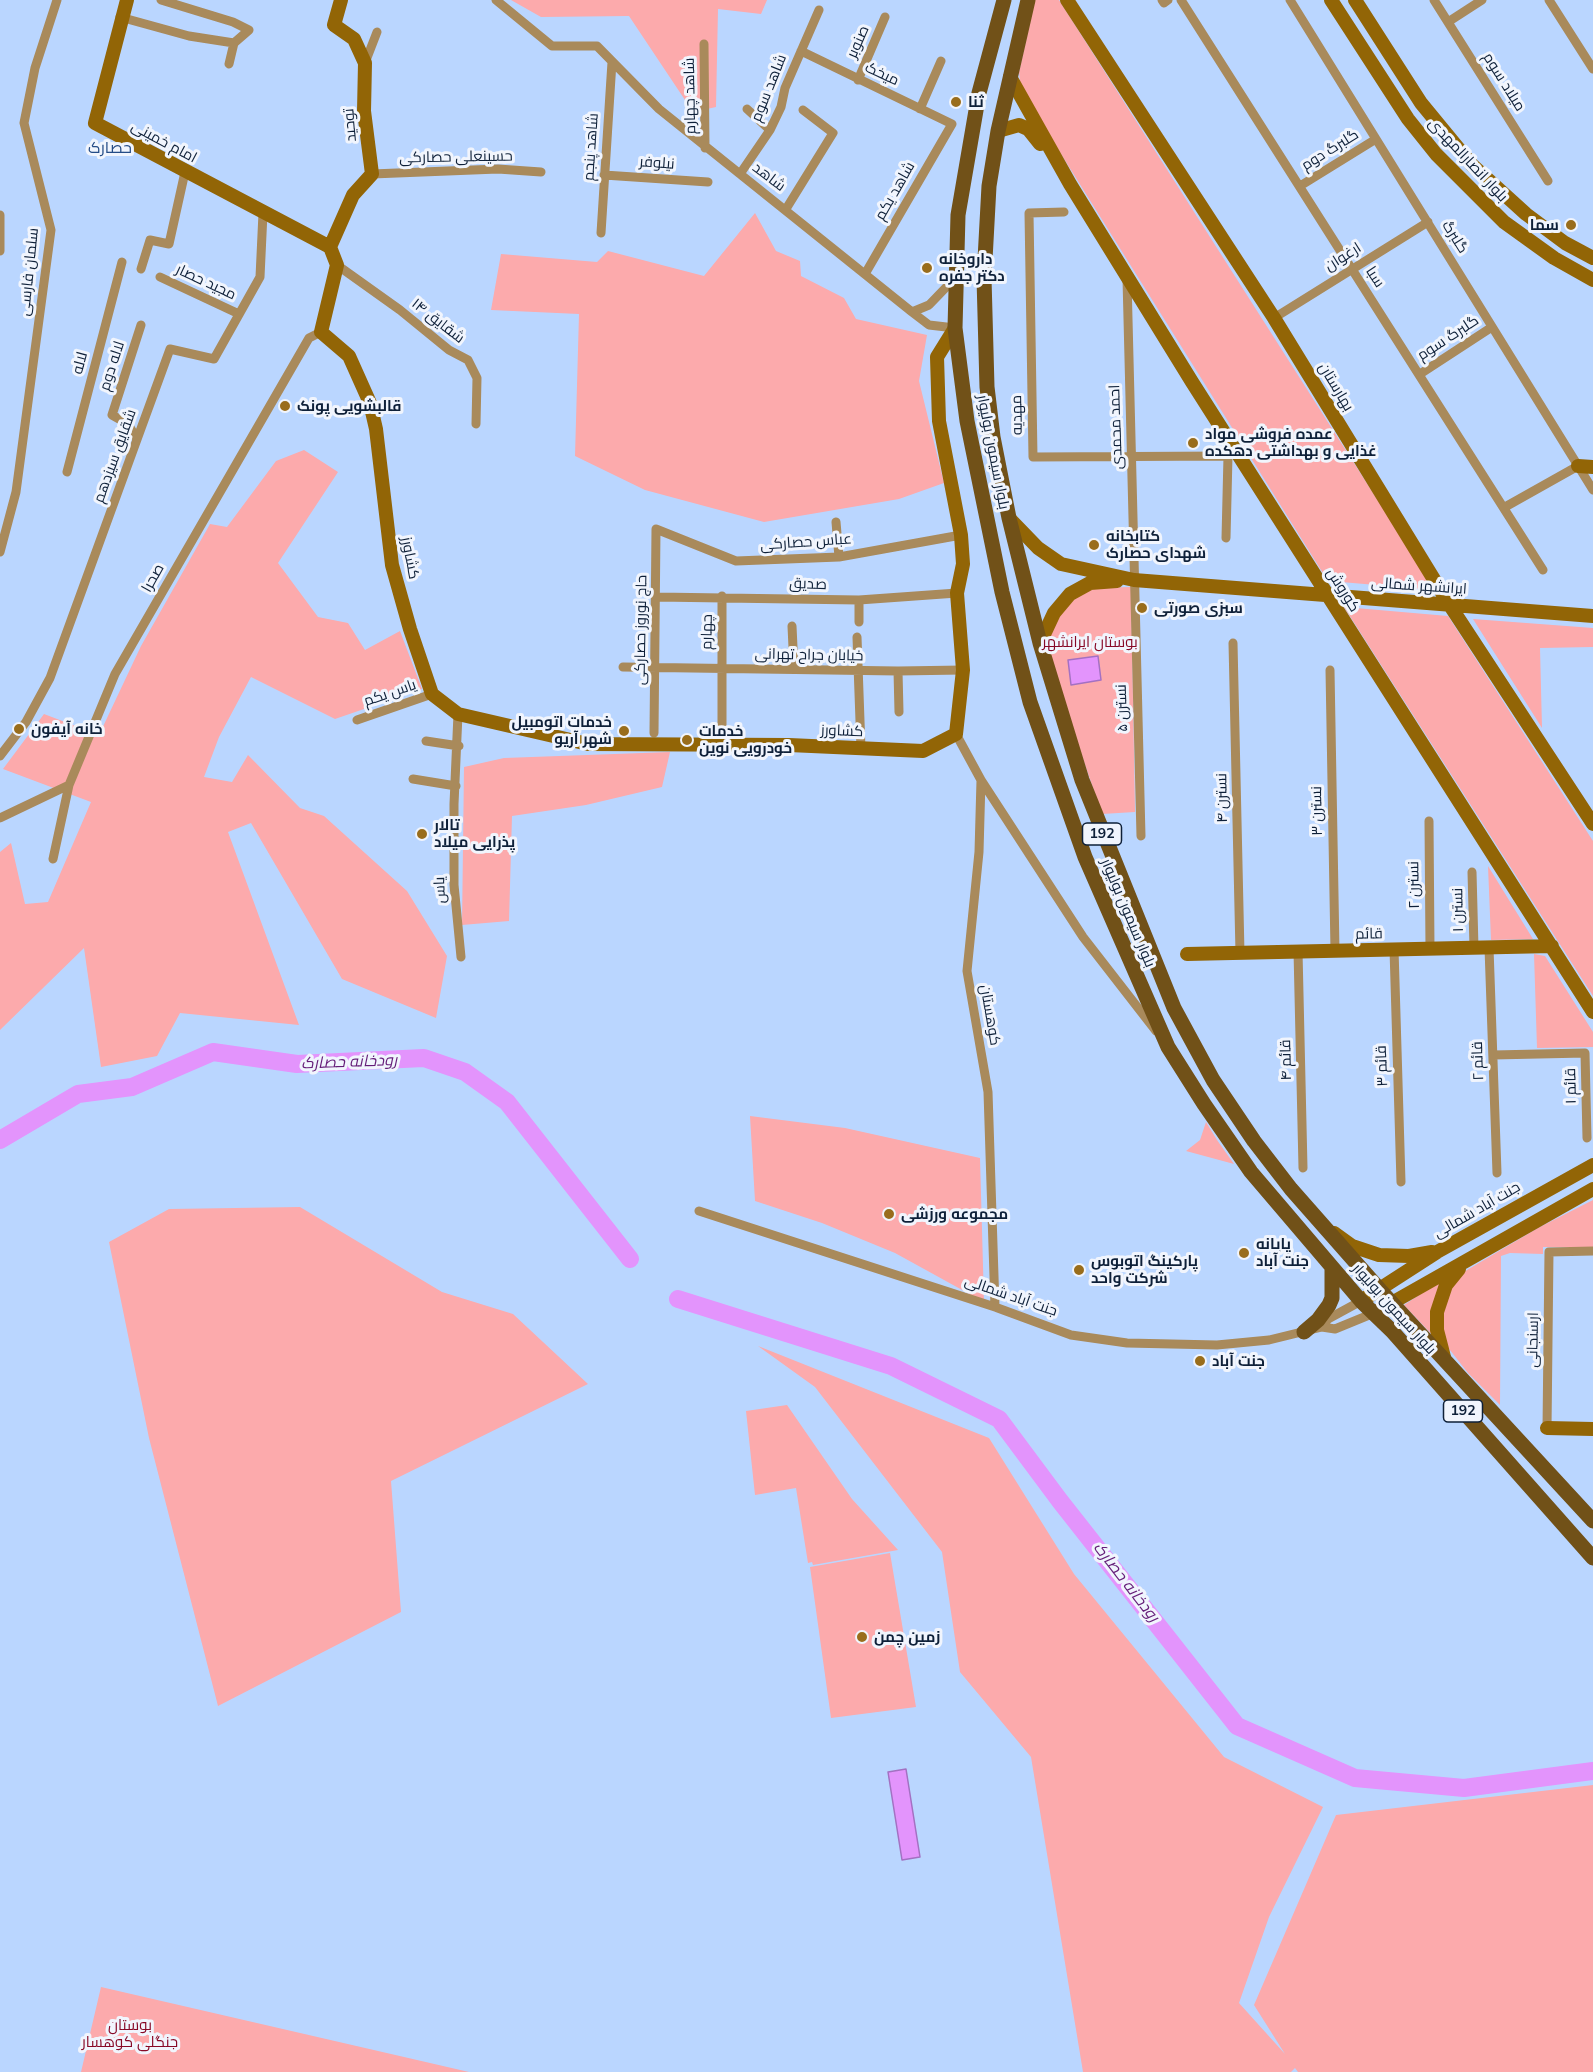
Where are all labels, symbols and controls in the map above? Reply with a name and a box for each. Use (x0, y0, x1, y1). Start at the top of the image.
street label: صنوبر (843, 23, 873, 61)
street label: میلاد سوم (1479, 49, 1529, 115)
street label: شاهد سوم (747, 52, 791, 124)
street label: شاهد چهارم (680, 58, 700, 134)
street label: میخک (862, 58, 902, 90)
place label: ثنا (968, 93, 984, 111)
marker: ثنا (949, 95, 963, 109)
street label: توحید (340, 108, 360, 142)
street label: شاهد پنجم (580, 112, 602, 182)
street label: بلوار انصارالمهدی (1425, 114, 1511, 206)
street label: امام خمینی (128, 117, 200, 167)
street label: گلبرگ دوم (1298, 125, 1362, 175)
district label: حصارک (88, 138, 132, 158)
street label: حسینعلی حصارکی (399, 147, 513, 167)
street label: نیلوفر (639, 153, 675, 173)
street label: شاهد (749, 159, 789, 195)
street label: شاهد یکم (871, 159, 919, 223)
place label: سما (1530, 216, 1559, 234)
street label: گلبرگ (1438, 217, 1472, 257)
marker: سما (1564, 218, 1578, 232)
street label: سلمان فارسی (15, 227, 43, 317)
street label: ارغوان (1321, 239, 1365, 275)
place label: داروخانه دکتر جفره (939, 250, 1005, 285)
street label: مجید حصار (173, 260, 239, 304)
marker: داروخانه دکتر جفره (920, 261, 934, 275)
street label: سبا (1362, 263, 1388, 291)
street label: شقایق ۱۴ (408, 295, 468, 347)
street label: گلبرگ سوم (1414, 311, 1482, 365)
street label: لاله دوم (96, 339, 128, 393)
street label: لاله (68, 350, 92, 376)
street label: بهارستان (1315, 359, 1357, 415)
street label: احمد محمدی (1106, 384, 1126, 470)
street label: بلوار سیمون بولیوار (973, 393, 1013, 511)
street label: مهدیه (1008, 395, 1026, 435)
place label: قالبشویی پونک (297, 397, 401, 415)
marker: قالبشویی پونک (278, 399, 292, 413)
street label: شقایق سیزدهم (90, 407, 140, 505)
place label: عمده فروشی مواد غذایی و بهداشتی دهکده (1205, 425, 1377, 460)
marker: عمده فروشی مواد غذایی و بهداشتی دهکده (1186, 436, 1200, 450)
place label: کتابخانه شهدای حصارک (1106, 527, 1206, 562)
street label: عباس حصارکی (760, 530, 852, 554)
street label: کشاورز (397, 535, 423, 581)
marker: کتابخانه شهدای حصارک (1087, 538, 1101, 552)
street label: صحرا (138, 561, 168, 595)
street label: کوروش (1323, 565, 1363, 615)
street label: صدیق (789, 574, 827, 594)
street label: ایرانشهر شمالی (1370, 574, 1468, 598)
street label: حاج نوروز حصارکی (631, 575, 651, 685)
place label: سبزی صورتی (1154, 599, 1243, 617)
marker: سبزی صورتی (1135, 601, 1149, 615)
street label: چهارم (698, 614, 716, 650)
park label: بوستان ایرانشهر (1042, 633, 1138, 651)
street label: خیابان جراح تهرانی (755, 645, 863, 665)
street label: یاس یکم (361, 676, 419, 710)
street label: نسترن ۵ (1112, 684, 1132, 732)
place label: خدمات اتومبیل شهر آریو (512, 713, 612, 748)
place label: خانه آیفون (31, 720, 103, 738)
street label: کشاورز (820, 721, 864, 741)
marker: خانه آیفون (12, 722, 26, 736)
place label: خدمات خودرویی نوین (699, 722, 792, 757)
marker: خدمات اتومبیل شهر آریو (617, 724, 631, 738)
marker: خدمات خودرویی نوین (680, 733, 694, 747)
street label: نسترن ۴ (1213, 773, 1231, 823)
street label: نسترن ۳ (1308, 786, 1326, 836)
place label: تالار پذرایی میلاد (434, 816, 515, 851)
road number: 192 (1082, 823, 1122, 845)
marker: تالار پذرایی میلاد (415, 827, 429, 841)
street label: بلوار سیمون بولیوار (1097, 856, 1159, 970)
street label: نسترن ۲ (1405, 861, 1423, 909)
street label: یاس (431, 876, 449, 904)
street label: نسترن ۱ (1449, 888, 1467, 932)
street label: قائم (1355, 925, 1383, 943)
street label: کوهستان (976, 983, 1004, 1047)
street label: قائم ۴ (1277, 1039, 1295, 1081)
street label: قائم ۲ (1468, 1041, 1488, 1081)
street label: قائم ۳ (1372, 1045, 1392, 1087)
water label: رودخانه حصارک (301, 1051, 397, 1073)
street label: قائم ۱ (1562, 1068, 1580, 1104)
street label: جنت آباد شمالی (1431, 1178, 1523, 1242)
place label: مجموعه ورزشی (901, 1205, 1008, 1223)
marker: مجموعه ورزشی (882, 1207, 896, 1221)
place label: پایانه جنت آباد (1256, 1235, 1309, 1270)
marker: پایانه جنت آباد (1237, 1246, 1251, 1260)
place label: پارکینگ اتوبوس شرکت واحد (1091, 1252, 1198, 1287)
street label: بلوار سیمون بولیوار (1348, 1260, 1440, 1358)
marker: پارکینگ اتوبوس شرکت واحد (1072, 1263, 1086, 1277)
street label: جنت آباد شمالی (962, 1272, 1060, 1320)
street label: ارسنجانی (1524, 1312, 1542, 1368)
place label: جنت آباد (1212, 1352, 1265, 1370)
marker: جنت آباد (1193, 1354, 1207, 1368)
road number: 192 (1444, 1400, 1482, 1422)
water label: رودخانه حصارک (1089, 1538, 1163, 1626)
place label: زمین چمن (874, 1628, 940, 1646)
marker: زمین چمن (855, 1630, 869, 1644)
park label: بوستان جنگلی کوهسار (82, 2016, 178, 2051)

